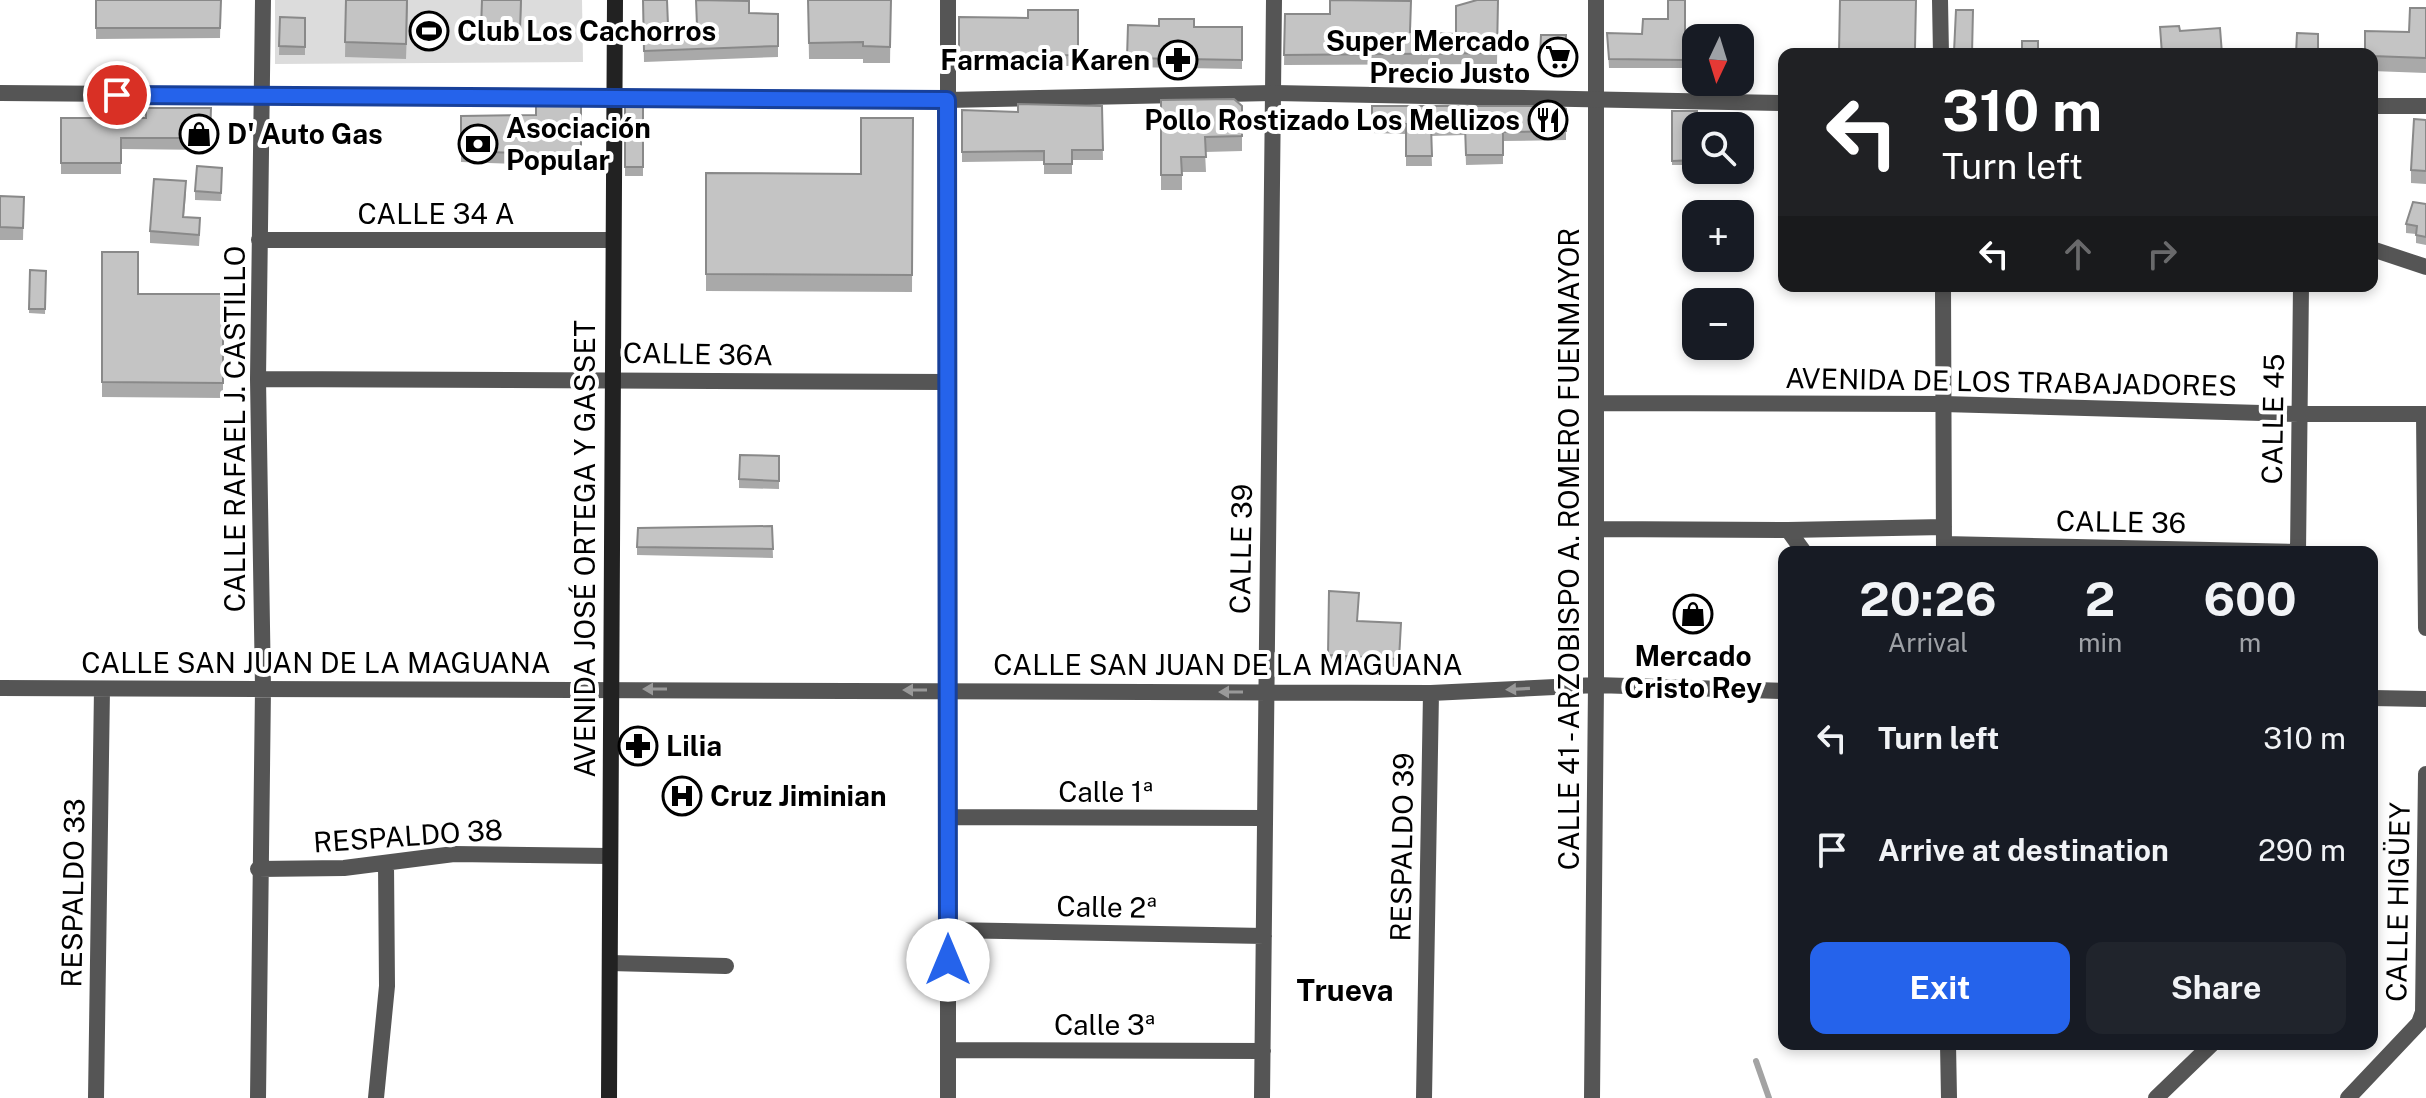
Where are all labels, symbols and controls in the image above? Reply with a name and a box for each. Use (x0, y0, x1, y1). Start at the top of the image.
sports icon: Club Los Cachorros (408, 10, 450, 52)
place label: Club Los Cachorros (457, 14, 716, 47)
place label: Super Mercado Precio Justo (1326, 24, 1530, 89)
north arrow (1682, 24, 1754, 96)
map controls (1682, 24, 1754, 360)
supermarket icon: Super Mercado Precio Justo (1537, 36, 1579, 78)
pharmacy icon: Farmacia Karen (1157, 39, 1199, 81)
place label: Farmacia Karen (940, 43, 1150, 76)
pin (83, 61, 151, 129)
icon: arrive (95, 73, 139, 117)
text: 310 m (1942, 78, 2102, 144)
icon: left (1810, 80, 1914, 184)
restaurant icon: Pollo Rostizado Los Mellizos (1527, 99, 1569, 141)
place label: Pollo Rostizado Los Mellizos (1144, 103, 1520, 136)
place label: Asociación Popular (506, 111, 651, 176)
button: search (1682, 112, 1754, 184)
shop icon: D' Auto Gas (178, 113, 220, 155)
place label: D' Auto Gas (227, 117, 383, 150)
bank icon: Asociación Popular (457, 123, 499, 165)
text: Turn left (1942, 145, 2083, 187)
street label: CALLE 34 A (357, 197, 515, 230)
button: + (1682, 200, 1754, 272)
street label: CALLE 41 - ARZOBISPO A. ROMERO FUENMAYOR (1552, 228, 1585, 870)
icon: left (1972, 232, 2016, 276)
icon: ahead (2056, 232, 2100, 276)
icon: right (2140, 232, 2184, 276)
street label: CALLE RAFAEL J. CASTILLO (218, 246, 251, 612)
button: − (1682, 288, 1754, 360)
street label: AVENIDA JOSÉ ORTEGA Y GASSET (568, 320, 601, 778)
street label: CALLE 36A (623, 336, 773, 371)
street label: CALLE 45 (2255, 353, 2290, 485)
street label: AVENIDA DE LOS TRABAJADORES (1785, 361, 2237, 402)
street label: CALLE 39 (1223, 484, 1258, 614)
street label: CALLE 36 (2056, 504, 2186, 539)
text: 20:26 (1859, 570, 1997, 627)
text: 2 (2085, 570, 2115, 627)
text: 600 (2203, 570, 2297, 627)
shop icon: Mercado Cristo Rey (1672, 593, 1714, 635)
text: Arrival (1888, 627, 1968, 658)
text: min (2078, 627, 2122, 658)
text: m (2239, 627, 2261, 658)
place label: Mercado Cristo Rey (1624, 639, 1762, 704)
street label: CALLE SAN JUAN DE LA MAGUANA (81, 646, 551, 679)
street label: CALLE SAN JUAN DE LA MAGUANA (993, 648, 1463, 681)
one-way arrow (1505, 682, 1530, 695)
one-way arrow (642, 683, 667, 695)
one-way arrow (902, 684, 927, 696)
one-way arrow (1218, 686, 1243, 698)
icon: left (1810, 716, 1854, 760)
text: Turn left (1878, 720, 1999, 756)
text: 310 m (2263, 720, 2346, 756)
pharmacy icon: Lilia (617, 725, 659, 767)
place label: Lilia (666, 729, 722, 762)
street label: RESPALDO 39 (1383, 752, 1420, 942)
hospital icon: Cruz Jiminian (661, 775, 703, 817)
street label: Calle 1ª (1058, 775, 1154, 808)
place label: Cruz Jiminian (710, 779, 887, 812)
street label: RESPALDO 33 (54, 798, 91, 988)
street label: CALLE HIGÜEY (2379, 802, 2416, 1002)
street label: RESPALDO 38 (312, 812, 504, 859)
icon: arrive (1810, 828, 1854, 872)
text: Arrive at destination (1878, 832, 2169, 868)
text: 290 m (2258, 832, 2346, 868)
street label: Calle 2ª (1056, 889, 1158, 924)
position arrow (906, 918, 990, 1002)
button: Exit (1810, 942, 2070, 1034)
button: Share (2086, 942, 2346, 1034)
district label: Trueva (1296, 972, 1394, 1008)
street label: Calle 3ª (1054, 1008, 1156, 1041)

